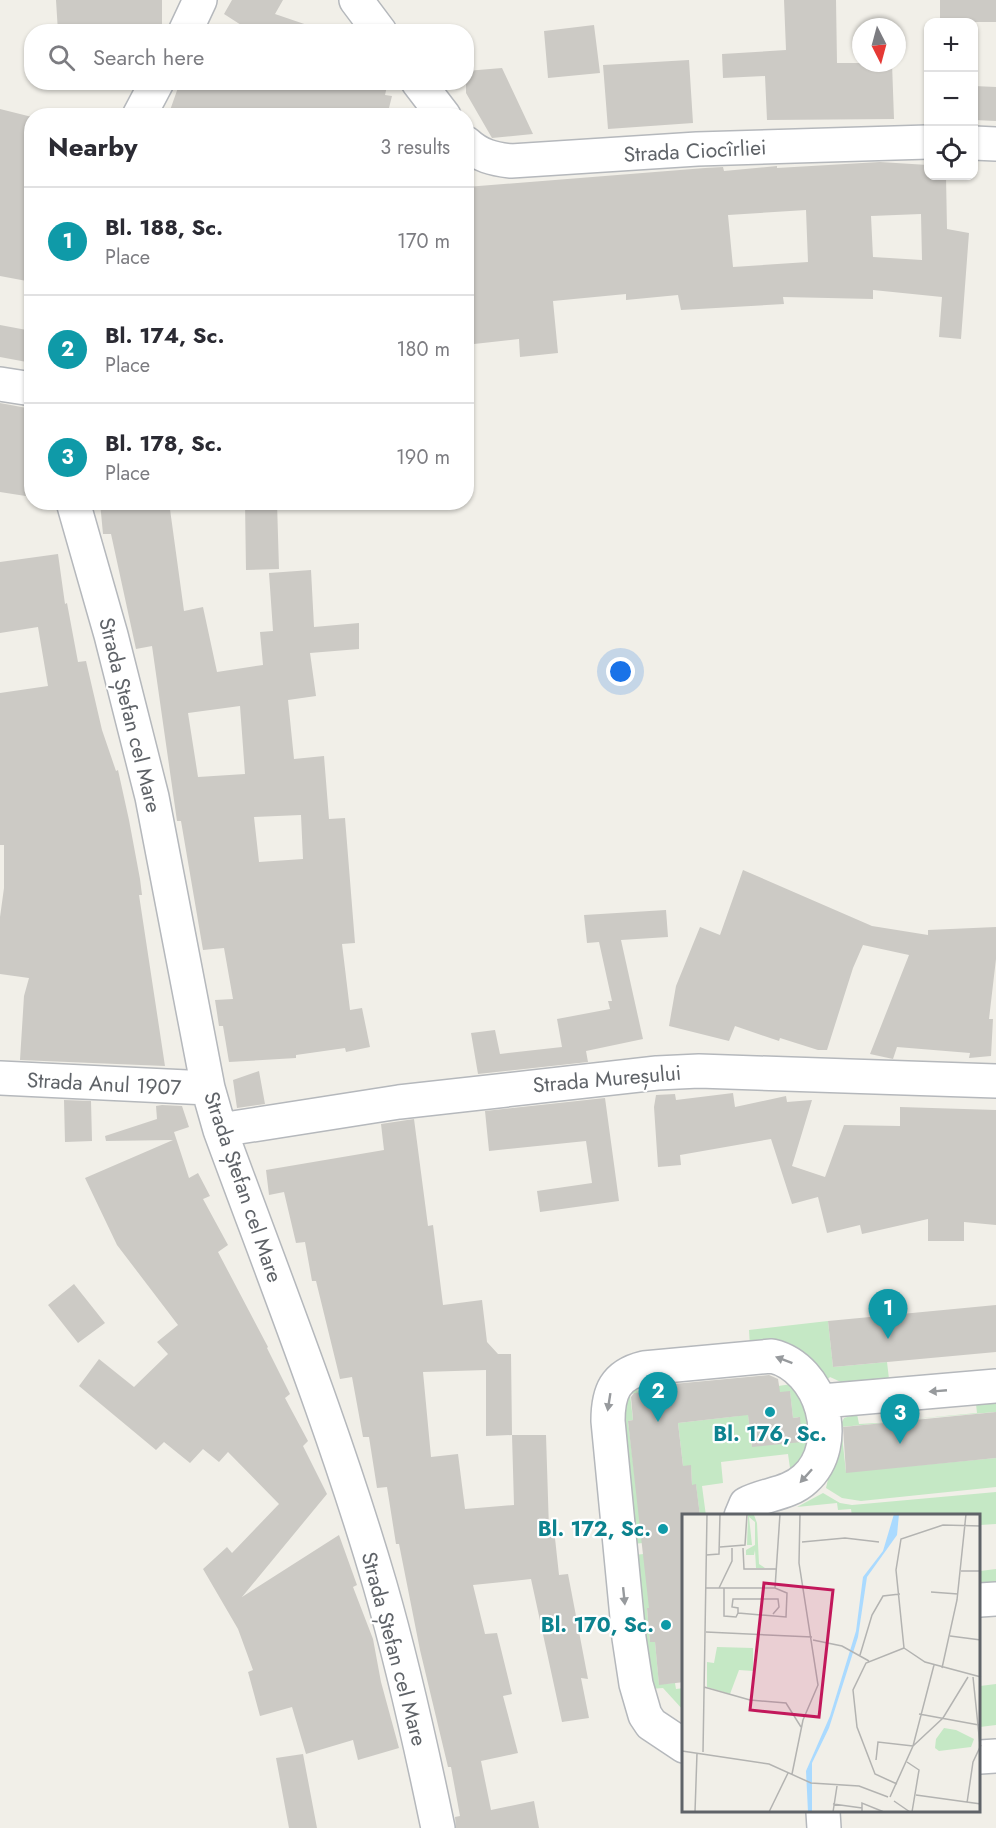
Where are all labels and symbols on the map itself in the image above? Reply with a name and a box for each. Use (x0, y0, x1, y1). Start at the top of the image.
north arrow (852, 18, 906, 72)
street label: Strada Ciocîrliei (623, 132, 767, 170)
street label: Strada Ștefan cel Mare (91, 614, 169, 816)
your location (606, 657, 635, 686)
street label: Strada Mureșului (532, 1058, 682, 1100)
street label: Strada Anul 1907 (26, 1065, 182, 1103)
street label: Strada Ștefan cel Mare (196, 1088, 290, 1287)
pin: 1 (868, 1290, 908, 1339)
one-way arrow (774, 1355, 792, 1365)
pin: 2 (638, 1372, 678, 1422)
one-way arrow (928, 1386, 947, 1396)
one-way arrow (605, 1393, 614, 1412)
pin: 3 (880, 1394, 920, 1444)
marker: Bl. 176, Sc. (763, 1405, 777, 1419)
place label: Bl. 176, Sc. (713, 1419, 827, 1449)
one-way arrow (800, 1468, 813, 1483)
place label: Bl. 172, Sc. (538, 1514, 651, 1544)
inset map (682, 1514, 981, 1813)
marker: Bl. 172, Sc. (656, 1522, 670, 1536)
street label: Strada Ștefan cel Mare (354, 1549, 434, 1750)
one-way arrow (619, 1586, 629, 1605)
place label: Bl. 170, Sc. (541, 1610, 654, 1640)
marker: Bl. 170, Sc. (659, 1618, 673, 1632)

